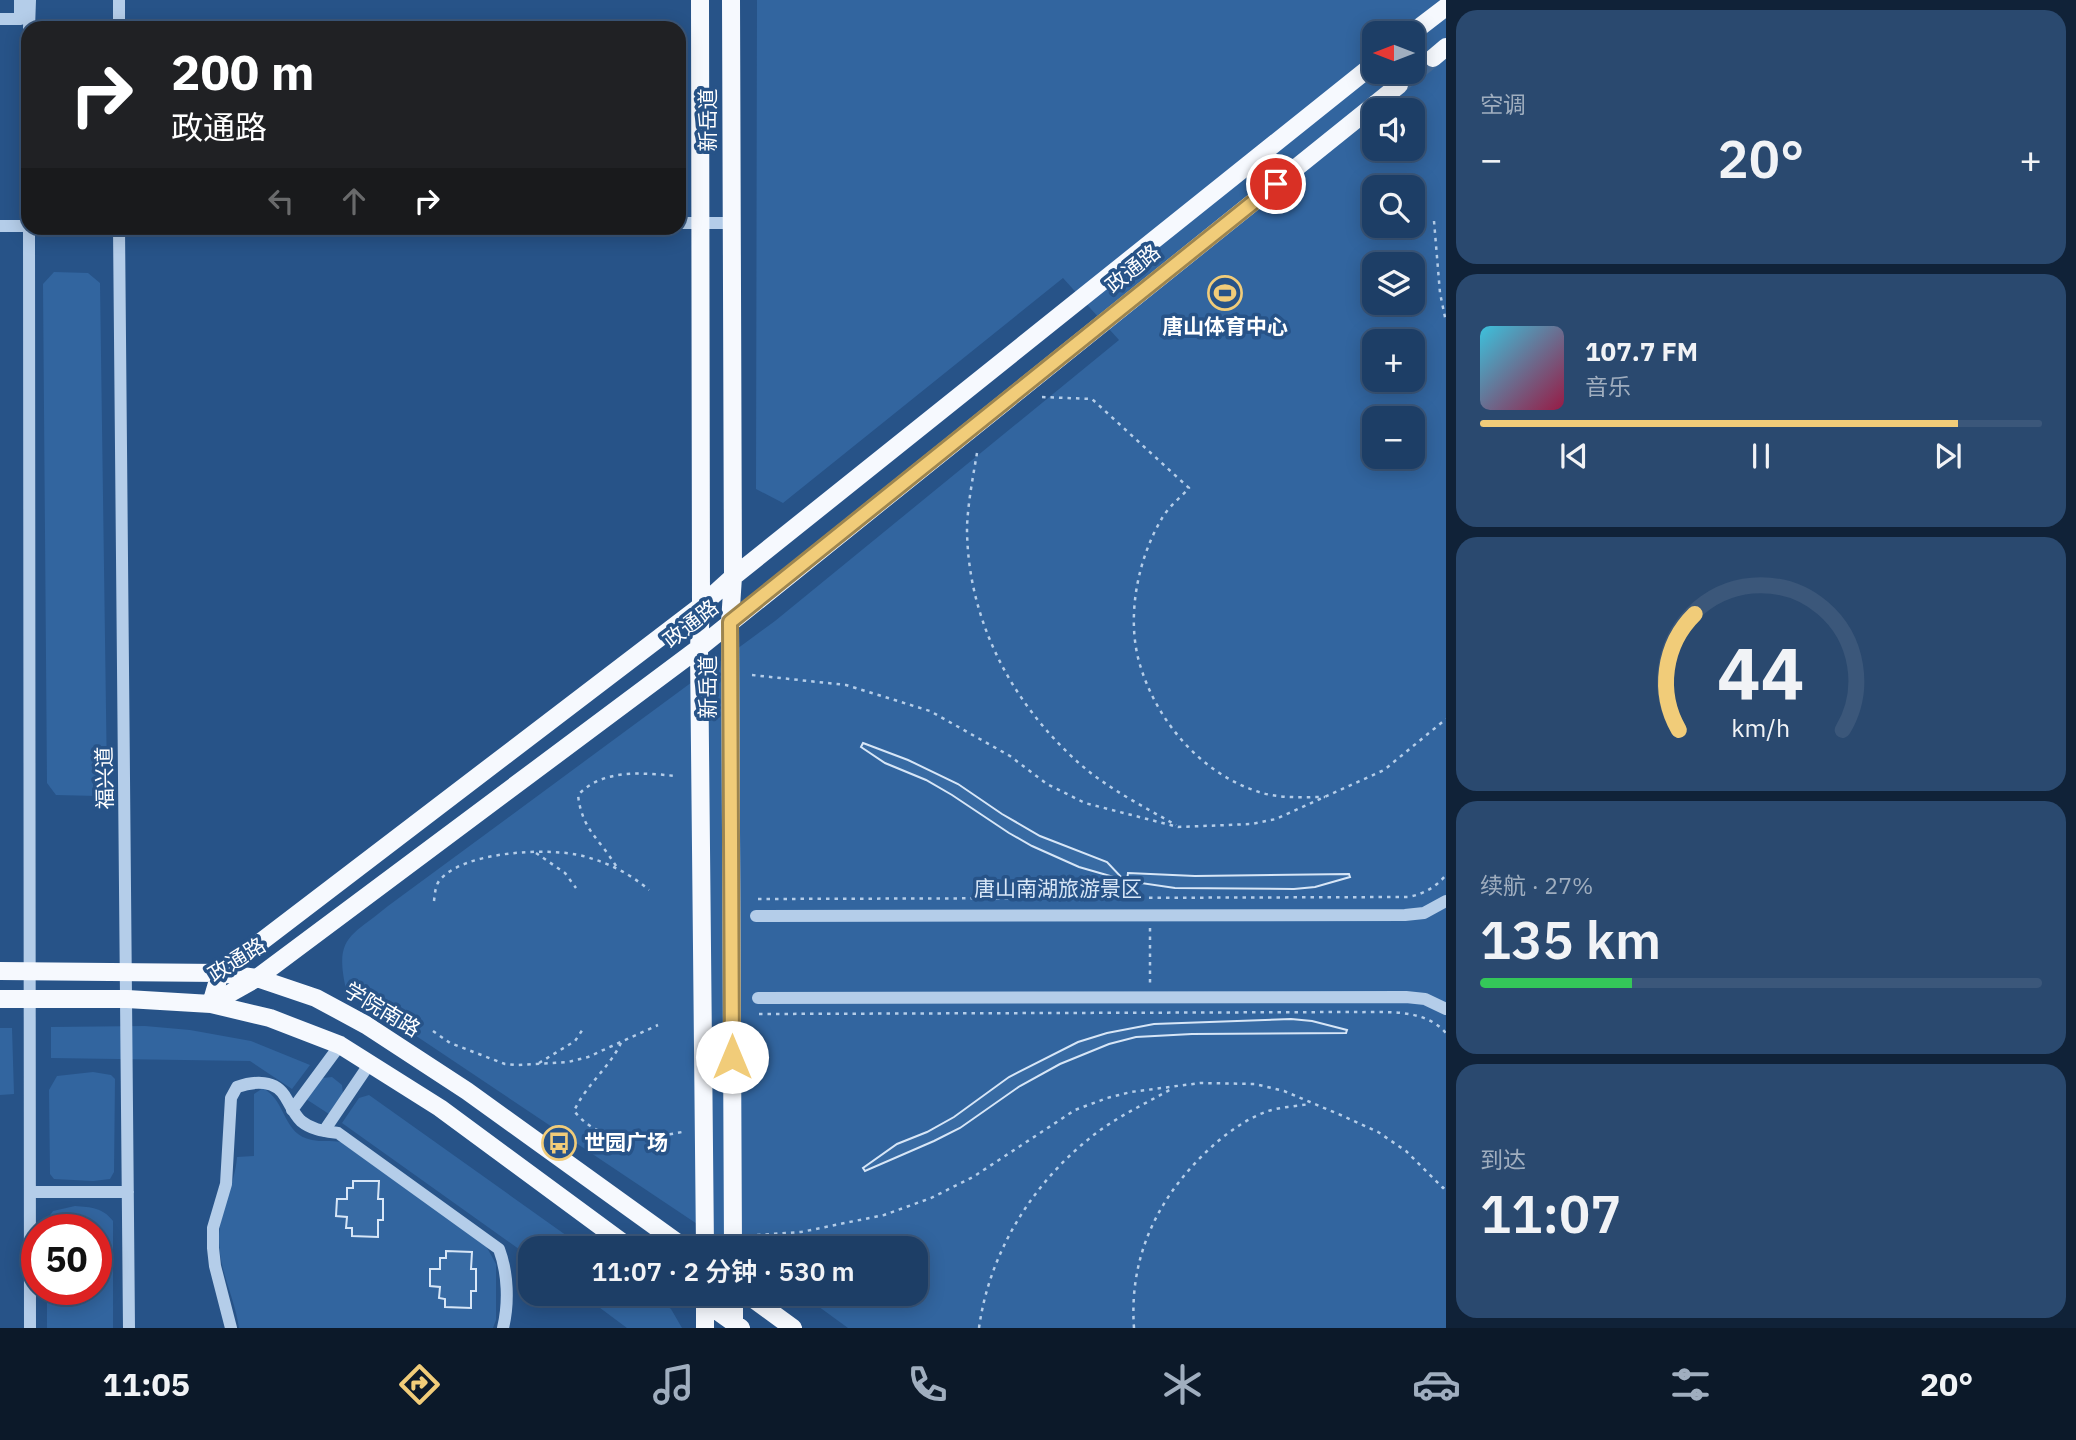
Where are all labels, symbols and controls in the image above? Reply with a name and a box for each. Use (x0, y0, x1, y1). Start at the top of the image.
north arrow (1362, 21, 1424, 84)
map controls (1362, 21, 1425, 469)
text: 200 m (171, 40, 315, 103)
icon: right (56, 49, 147, 140)
street label: 新岳道 (693, 89, 721, 152)
text: 空调 (1480, 89, 1526, 119)
button: sound (1362, 98, 1425, 161)
text: 政通路 (171, 106, 267, 148)
text: 20° (1718, 125, 1804, 192)
text: − (1480, 134, 1503, 183)
text: + (2019, 134, 2042, 183)
pin (1246, 154, 1306, 214)
icon: arrive (1257, 165, 1295, 203)
button: search (1362, 175, 1425, 238)
icon: left (262, 182, 300, 220)
icon: ahead (335, 182, 373, 220)
icon: right (408, 182, 446, 220)
street label: 政通路 (1099, 238, 1166, 299)
button: layers (1362, 252, 1425, 315)
sports icon: 唐山体育中心 (1206, 274, 1244, 312)
place label: 唐山体育中心 (1162, 312, 1288, 340)
button: + (1362, 329, 1425, 392)
text: 107.7 FM (1585, 334, 1698, 368)
text: 音乐 (1585, 371, 1631, 401)
button: − (1362, 406, 1425, 469)
icon: previous (1555, 437, 1593, 475)
icon: pause (1742, 437, 1780, 475)
icon: next (1929, 437, 1967, 475)
street label: 政通路 (657, 593, 724, 654)
text: 44 (1717, 625, 1805, 720)
street label: 新岳道 (693, 656, 721, 719)
text: km/h (1732, 711, 1790, 744)
street label: 福兴道 (89, 746, 119, 810)
text: 续航 · 27% (1480, 870, 1593, 900)
park label: 唐山南湖旅游景区 (974, 874, 1142, 902)
text: 135 km (1480, 906, 1661, 973)
street label: 政通路 (202, 931, 271, 988)
street label: 学院南路 (339, 976, 426, 1043)
position arrow (695, 1020, 769, 1094)
bus stop icon: 世园广场 (540, 1124, 578, 1162)
place label: 世园广场 (584, 1128, 668, 1156)
text: 到达 (1480, 1144, 1526, 1174)
text: 11:07 (1480, 1180, 1621, 1247)
speed limit sign: 50 (21, 1214, 112, 1305)
text: 11:07 · 2 分钟 · 530 m (591, 1254, 855, 1288)
icon: directions (395, 1360, 444, 1409)
icon: music (649, 1360, 698, 1409)
icon: phone (903, 1360, 952, 1409)
icon: climate (1158, 1360, 1207, 1409)
icon: car (1412, 1360, 1461, 1409)
icon: filters (1666, 1360, 1715, 1409)
text: 11:05 (103, 1363, 190, 1405)
text: 20° (1920, 1363, 1973, 1405)

